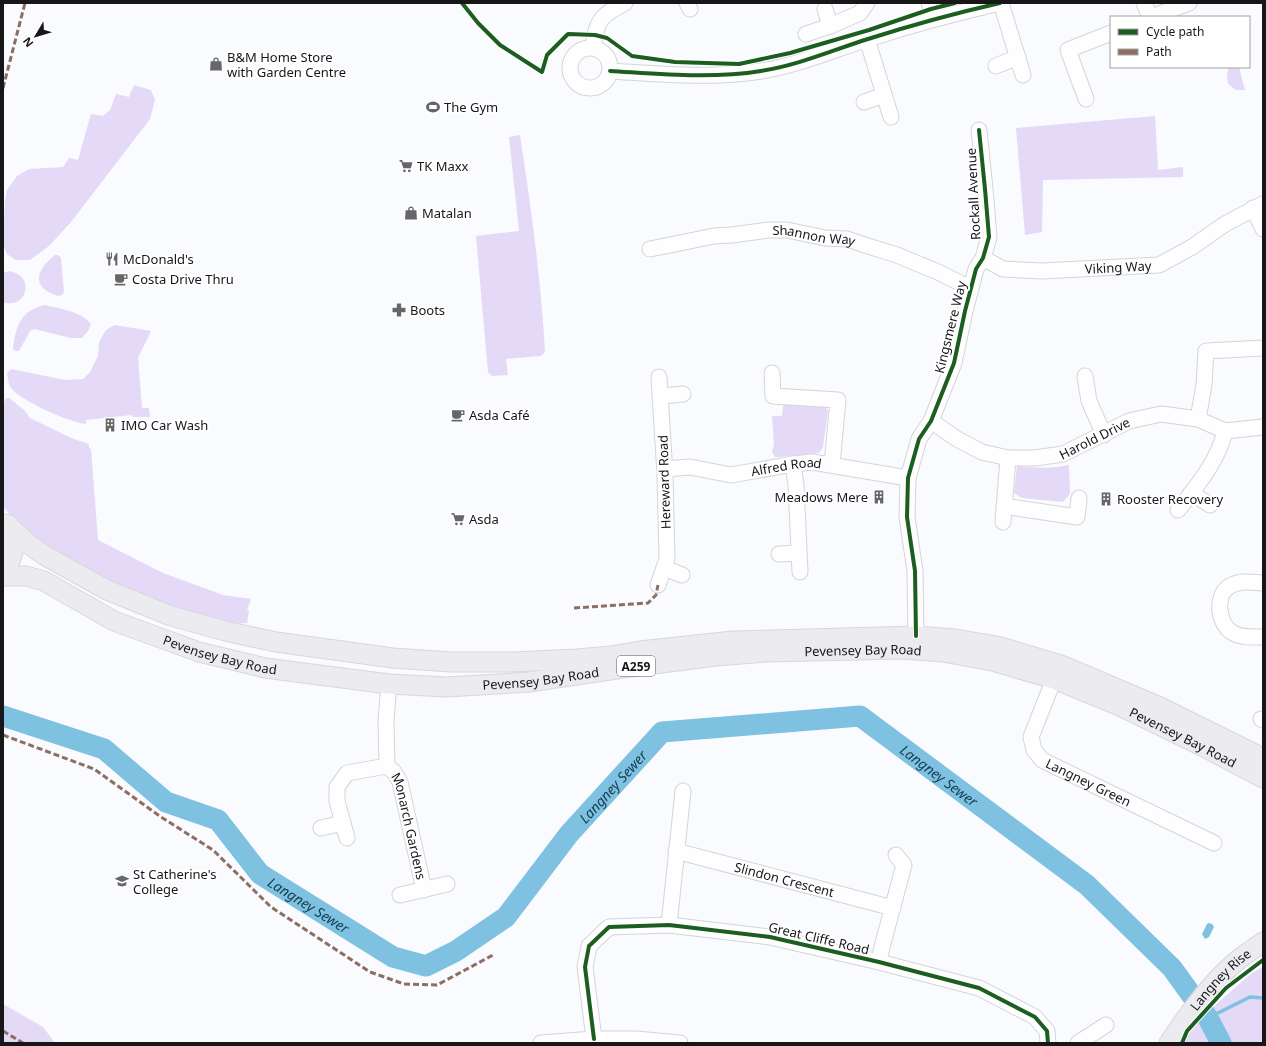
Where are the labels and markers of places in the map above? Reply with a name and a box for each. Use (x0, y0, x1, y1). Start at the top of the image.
place label: B&M Home Store with Garden Centre (227, 48, 346, 81)
shop icon: B&M Home Store with Garden Centre (208, 56, 224, 72)
place label: The Gym (444, 98, 498, 116)
sports icon: The Gym (425, 99, 441, 115)
place label: TK Maxx (417, 157, 469, 175)
supermarket icon: TK Maxx (398, 158, 414, 174)
place label: Matalan (422, 204, 472, 222)
shop icon: Matalan (403, 205, 419, 221)
place label: McDonald's (123, 250, 194, 268)
restaurant icon: McDonald's (104, 251, 120, 267)
place label: Costa Drive Thru (132, 270, 234, 288)
cafe icon: Costa Drive Thru (113, 271, 129, 287)
place label: Boots (410, 301, 445, 319)
pharmacy icon: Boots (391, 302, 407, 318)
place label: Asda Café (469, 406, 530, 424)
cafe icon: Asda Café (450, 407, 466, 423)
place label: IMO Car Wash (121, 416, 208, 434)
building icon: IMO Car Wash (102, 417, 118, 433)
place label: Meadows Mere (775, 488, 868, 506)
building icon: Meadows Mere (871, 489, 887, 505)
place label: Rooster Recovery (1117, 490, 1223, 508)
building icon: Rooster Recovery (1098, 491, 1114, 507)
place label: Asda (469, 510, 499, 528)
supermarket icon: Asda (450, 511, 466, 527)
place label: St Catherine's College (133, 865, 217, 898)
school or university icon: St Catherine's College (114, 873, 130, 889)

